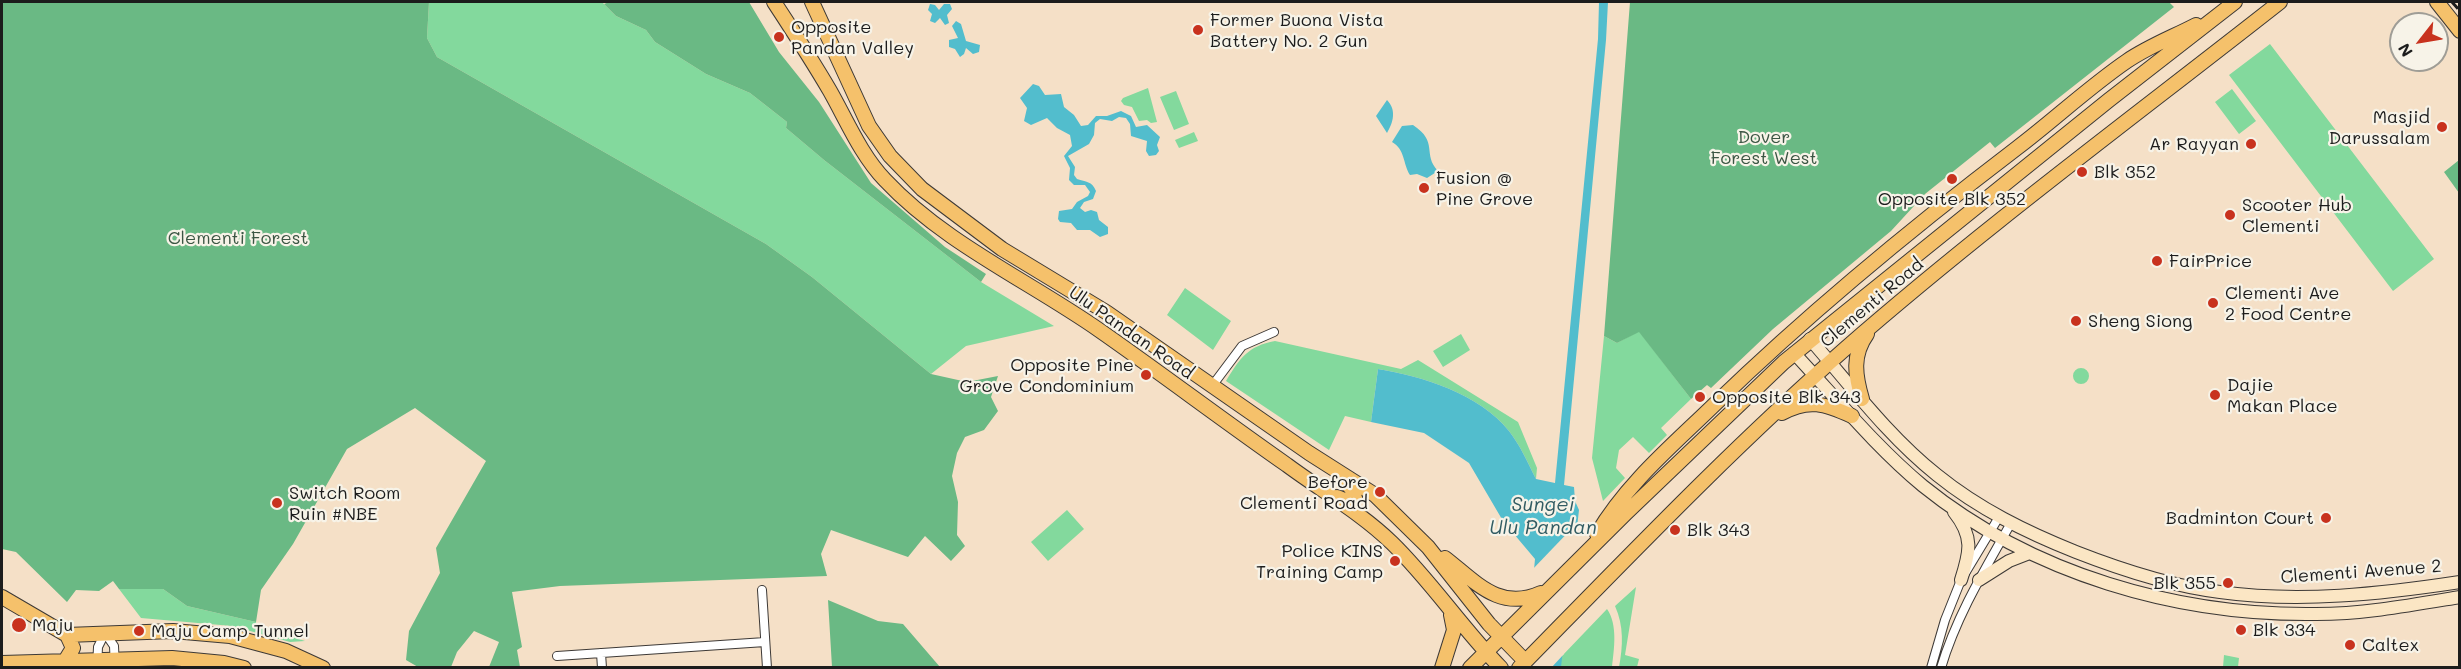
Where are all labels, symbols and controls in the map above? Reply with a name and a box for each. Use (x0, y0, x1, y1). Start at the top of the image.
place label: Former Buona Vista Battery No. 2 Gun (1210, 9, 1384, 52)
north arrow (2389, 12, 2449, 72)
place label: Opposite Pandan Valley (791, 16, 914, 58)
marker: Former Buona Vista Battery No. 2 Gun (1191, 23, 1205, 37)
marker: Opposite Pandan Valley (772, 30, 786, 44)
text: N (2393, 40, 2417, 61)
place label: Masjid Darussalam (2329, 106, 2430, 148)
marker: Masjid Darussalam (2435, 120, 2449, 134)
park label: Dover Forest West (1711, 126, 1817, 168)
place label: Ar Rayyan (2149, 133, 2239, 155)
marker: Ar Rayyan (2244, 137, 2258, 151)
place label: Blk 352 (2094, 161, 2156, 183)
marker: Blk 352 (2075, 165, 2089, 179)
place label: Fusion @ Pine Grove (1436, 167, 1533, 210)
marker: Opposite Blk 352 (1945, 172, 1959, 186)
marker: Fusion @ Pine Grove (1417, 181, 1431, 195)
place label: Opposite Blk 352 (1878, 188, 2026, 210)
place label: Scooter Hub Clementi (2242, 194, 2352, 236)
marker: Scooter Hub Clementi (2223, 208, 2237, 222)
park label: Clementi Forest (168, 227, 308, 249)
place label: FairPrice (2169, 250, 2252, 272)
street label: Clementi Road (1816, 254, 1928, 352)
marker: FairPrice (2150, 254, 2164, 268)
street label: Ulu Pandan Road (1064, 282, 1198, 384)
place label: Clementi Ave 2 Food Centre (2225, 282, 2351, 324)
marker: Clementi Ave 2 Food Centre (2206, 296, 2220, 310)
place label: Sheng Siong (2088, 310, 2192, 332)
marker: Sheng Siong (2069, 314, 2083, 328)
place label: Opposite Pine Grove Condominium (959, 354, 1134, 397)
marker: Opposite Pine Grove Condominium (1139, 368, 1153, 382)
place label: Dajie Makan Place (2227, 374, 2338, 416)
place label: Opposite Blk 343 (1712, 386, 1861, 408)
marker: Dajie Makan Place (2208, 388, 2222, 402)
marker: Opposite Blk 343 (1693, 390, 1707, 404)
place label: Before Clementi Road (1240, 471, 1368, 514)
place label: Switch Room Ruin #NBE (289, 482, 400, 524)
marker: Before Clementi Road (1373, 485, 1387, 499)
water label: Sungei Ulu Pandan (1489, 493, 1597, 540)
marker: Switch Room Ruin #NBE (270, 496, 284, 510)
place label: Badminton Court (2166, 507, 2314, 529)
marker: Badminton Court (2319, 511, 2333, 525)
place label: Blk 343 (1687, 519, 1750, 541)
marker: Blk 343 (1668, 523, 1682, 537)
place label: Police KINS Training Camp (1256, 540, 1383, 582)
marker: Police KINS Training Camp (1388, 554, 1402, 568)
street label: Clementi Avenue 2 (2280, 556, 2442, 588)
place label: Blk 355 (2153, 572, 2216, 594)
marker: Blk 355 (2221, 576, 2235, 590)
place label: Maju (32, 614, 73, 636)
marker: Maju (10, 616, 28, 634)
place label: Blk 334 (2253, 619, 2316, 641)
place label: Maju Camp Tunnel (151, 620, 309, 642)
marker: Blk 334 (2234, 623, 2248, 637)
marker: Maju Camp Tunnel (132, 624, 146, 638)
place label: Caltex (2362, 634, 2419, 656)
marker: Caltex (2343, 638, 2357, 652)

